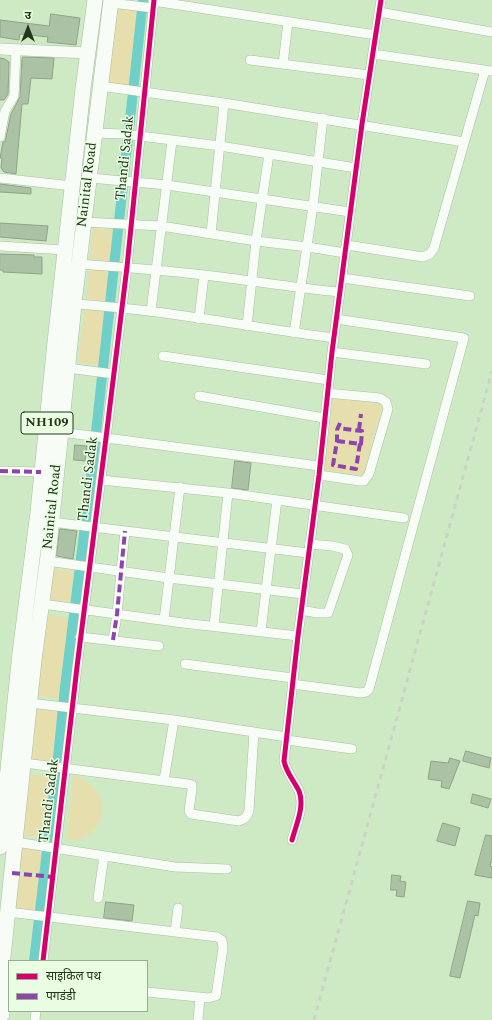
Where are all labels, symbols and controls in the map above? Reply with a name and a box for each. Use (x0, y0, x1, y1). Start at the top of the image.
text: उ (25, 7, 31, 24)
north arrow (8, 8, 48, 48)
street label: Thandi Sadak (113, 115, 139, 201)
street label: Nainital Road (74, 141, 102, 229)
road number: NH109 (21, 412, 73, 434)
street label: Thandi Sadak (75, 436, 103, 522)
street label: Nainital Road (40, 464, 66, 550)
street label: Thandi Sadak (36, 758, 64, 844)
legend (8, 960, 148, 1012)
text: साइकिल पथ (46, 967, 101, 986)
text: पगडंडी (46, 987, 76, 1006)

